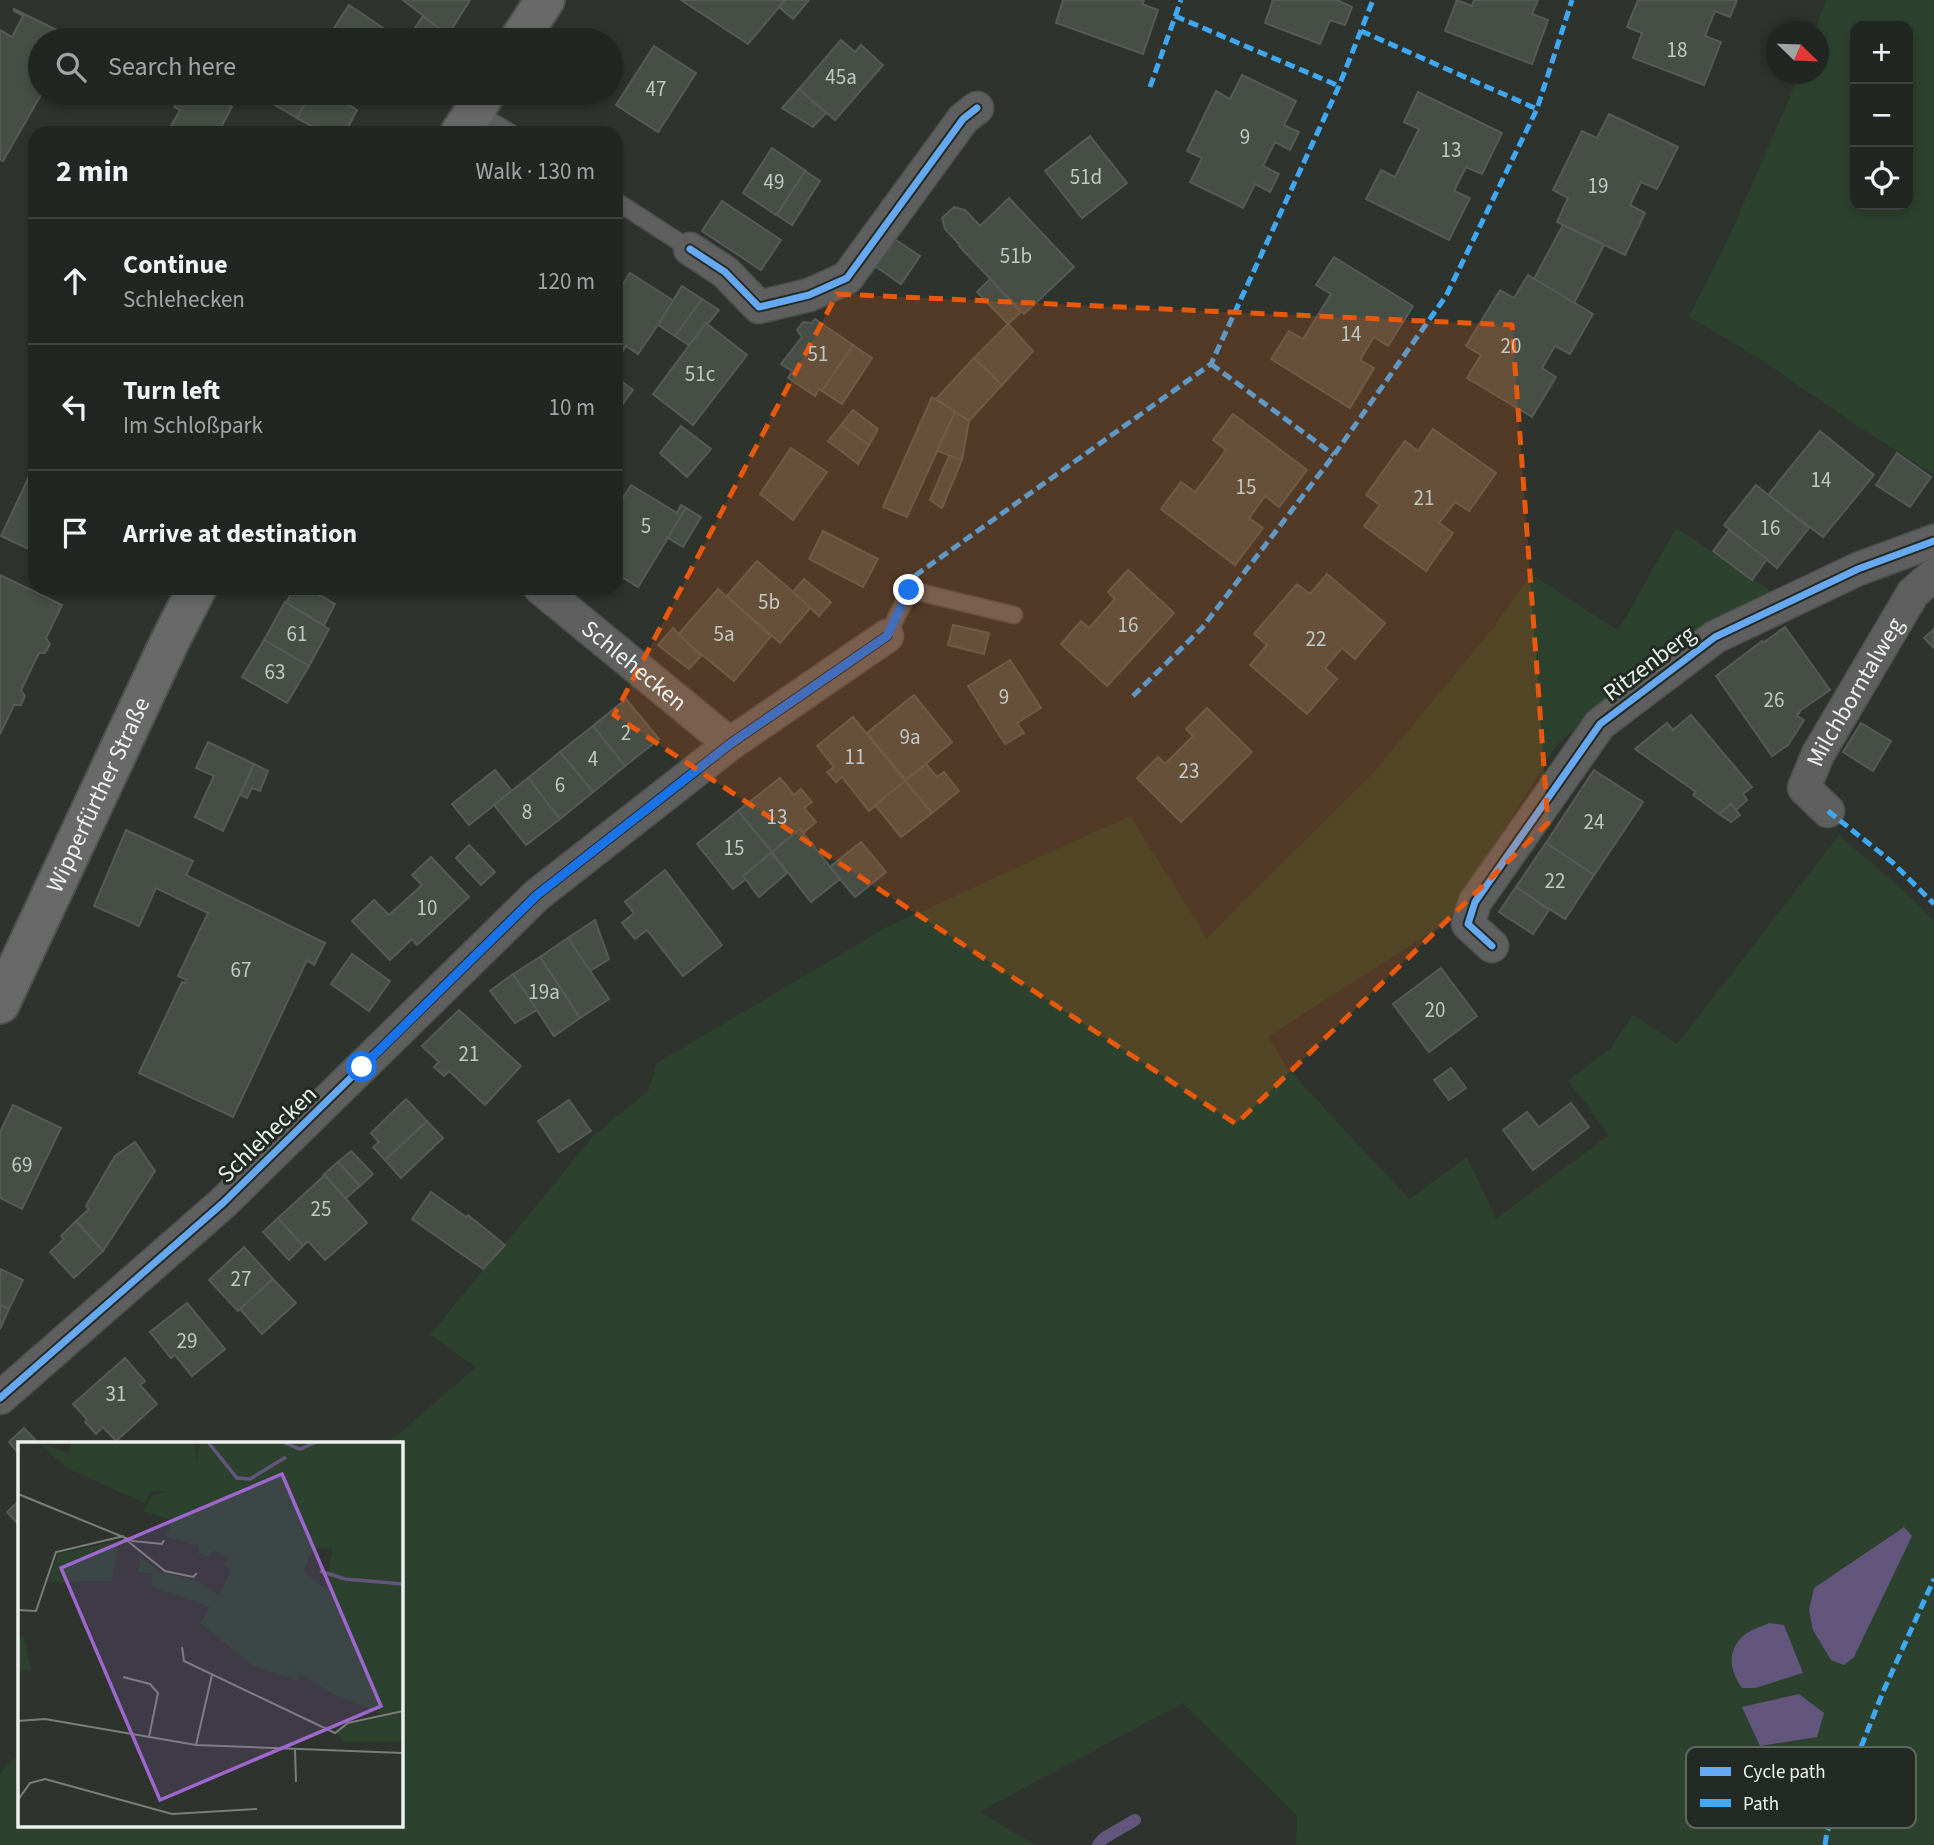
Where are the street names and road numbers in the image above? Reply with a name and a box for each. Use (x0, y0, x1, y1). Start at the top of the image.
street label: Milchborntalweg (1798, 611, 1913, 772)
street label: Schlehecken (574, 612, 694, 720)
street label: Ritzenberg (1596, 617, 1703, 710)
street label: Wipperfürther Straße (38, 691, 159, 899)
street label: Schlehecken (209, 1078, 325, 1191)

